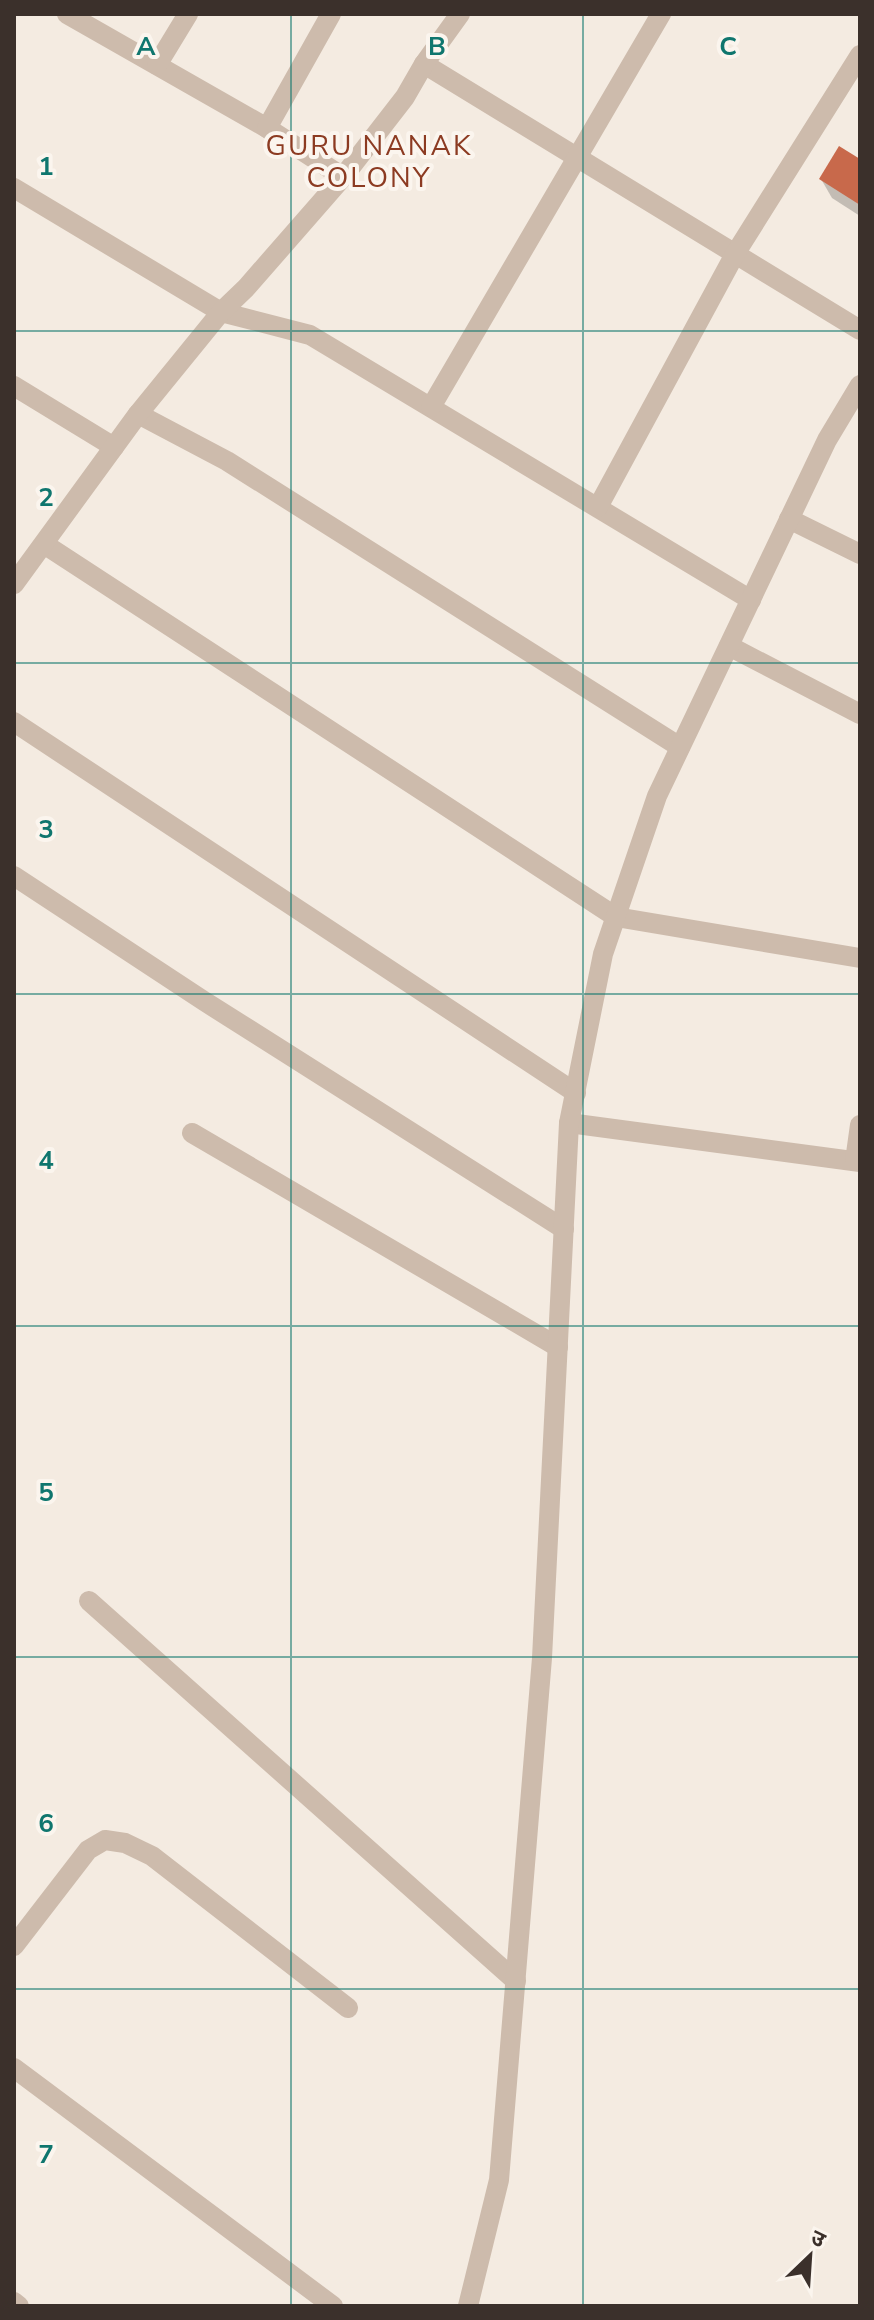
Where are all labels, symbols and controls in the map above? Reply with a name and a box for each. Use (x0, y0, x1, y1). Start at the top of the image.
text: A (136, 29, 156, 64)
text: B (428, 29, 446, 64)
text: C (719, 29, 737, 64)
district label: GURU NANAK COLONY (266, 127, 472, 197)
text: 1 (38, 149, 54, 184)
text: 2 (38, 480, 54, 515)
text: 3 (38, 812, 54, 847)
text: 4 (38, 1143, 54, 1178)
text: 5 (38, 1475, 54, 1510)
text: 6 (38, 1806, 54, 1841)
text: 7 (38, 2137, 54, 2172)
north arrow (770, 2216, 850, 2296)
text: उ (806, 2222, 831, 2256)

